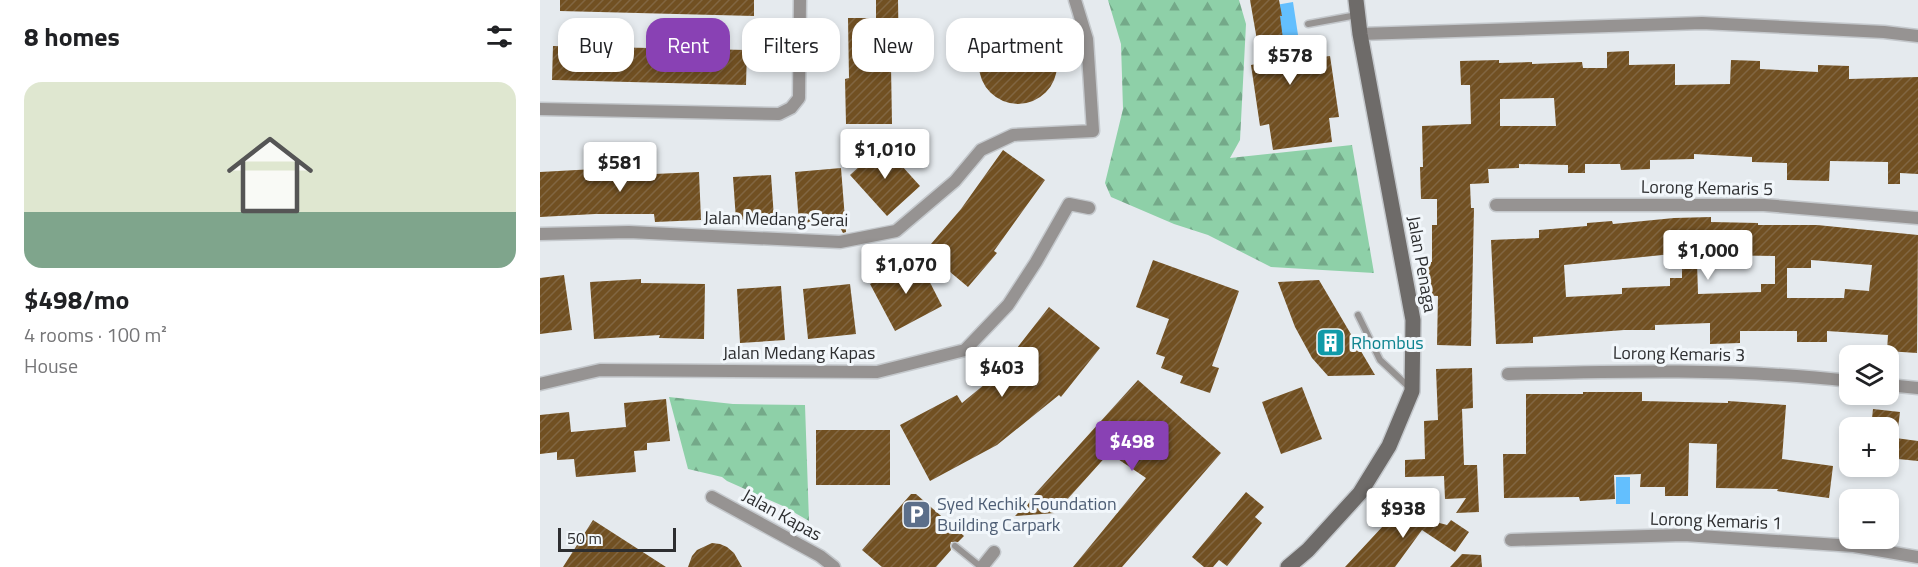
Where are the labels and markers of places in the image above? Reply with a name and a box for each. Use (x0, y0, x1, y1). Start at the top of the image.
pin: $578 (1254, 35, 1326, 86)
pin: $1,010 (836, 129, 934, 180)
pin: $581 (584, 142, 656, 193)
pin: $1,000 (1659, 230, 1757, 281)
pin: $1,070 (857, 244, 955, 295)
building icon: Rhombus (1314, 327, 1346, 359)
place label: Rhombus (1351, 329, 1424, 356)
pin: $403 (966, 347, 1038, 398)
pin: $498 (1096, 421, 1168, 472)
pin: $938 (1367, 488, 1439, 539)
place label: Syed Kechik Foundation Building Carpark (937, 490, 1117, 538)
parking icon: Syed Kechik Foundation Building Carpark (900, 498, 932, 530)

